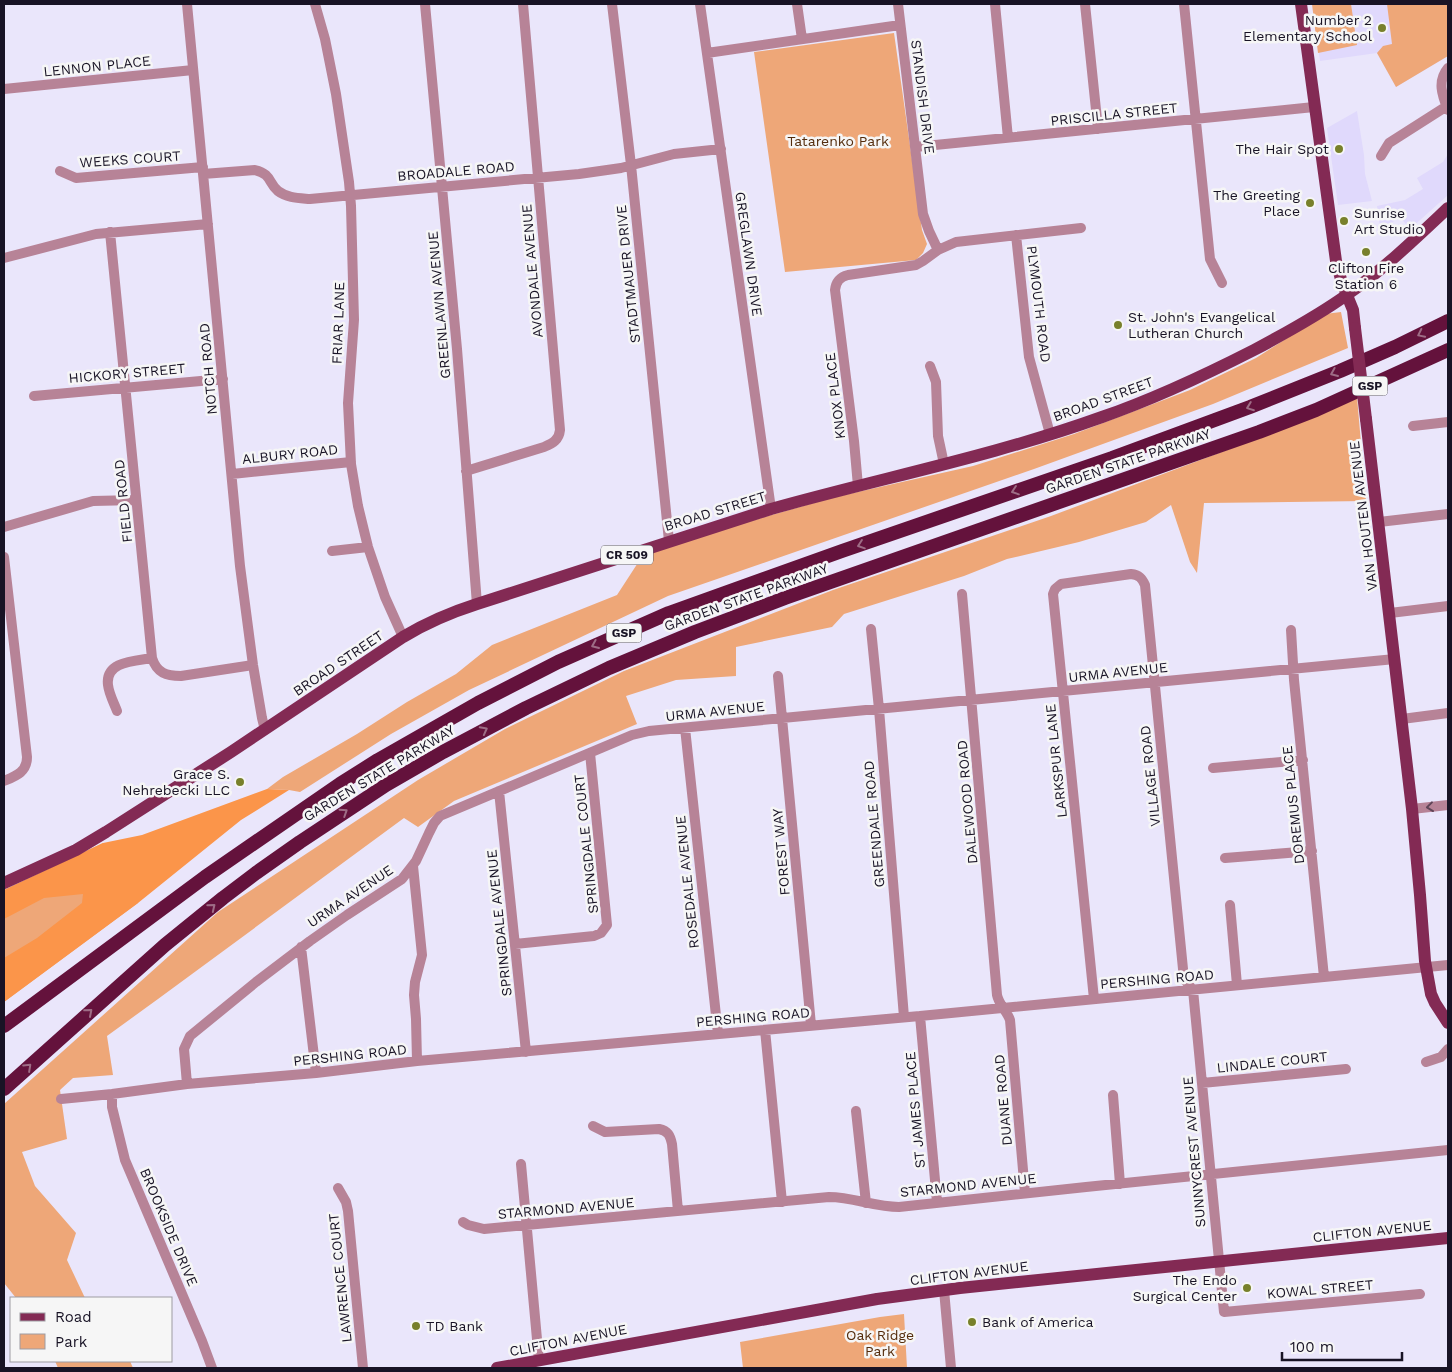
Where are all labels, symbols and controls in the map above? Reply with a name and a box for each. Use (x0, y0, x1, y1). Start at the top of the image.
place label: Number 2 Elementary School (1243, 12, 1373, 44)
marker: Number 2 Elementary School (1376, 22, 1388, 34)
street label: STANDISH DRIVE (908, 39, 938, 155)
street label: LENNON PLACE (43, 52, 151, 80)
street label: PRISCILLA STREET (1050, 99, 1179, 129)
park label: Tatarenko Park (787, 133, 889, 149)
place label: The Hair Spot (1235, 141, 1329, 157)
marker: The Hair Spot (1333, 143, 1345, 155)
street label: WEEKS COURT (79, 147, 182, 171)
street label: BROADALE ROAD (397, 158, 515, 184)
place label: The Greeting Place (1213, 187, 1301, 219)
street label: GREGLAWN DRIVE (732, 191, 766, 317)
marker: The Greeting Place (1304, 197, 1316, 209)
street label: AVONDALE AVENUE (518, 203, 546, 338)
street label: STADTMAUER DRIVE (613, 204, 643, 344)
place label: Sunrise Art Studio (1354, 205, 1424, 237)
marker: Sunrise Art Studio (1338, 215, 1350, 227)
street label: GREENLAWN AVENUE (425, 230, 453, 379)
street label: PLYMOUTH ROAD (1024, 245, 1054, 363)
marker: Clifton Fire Station 6 (1360, 246, 1372, 258)
place label: Clifton Fire Station 6 (1328, 260, 1404, 292)
street label: FRIAR LANE (329, 282, 347, 364)
place label: St. John's Evangelical Lutheran Church (1128, 309, 1276, 341)
marker: St. John's Evangelical Lutheran Church (1112, 319, 1124, 331)
street label: NOTCH ROAD (196, 322, 220, 416)
one-way arrow (1418, 328, 1427, 338)
street label: KNOX PLACE (822, 352, 848, 440)
street label: HICKORY STREET (68, 360, 187, 386)
one-way arrow (1330, 367, 1339, 378)
street label: BROAD STREET (1051, 373, 1156, 425)
road number: GSP (1352, 376, 1388, 396)
one-way arrow (1246, 401, 1255, 411)
street label: GARDEN STATE PARKWAY (1043, 425, 1213, 497)
street label: VAN HOUTEN AVENUE (1346, 440, 1380, 592)
street label: ALBURY ROAD (241, 441, 339, 467)
street label: FIELD ROAD (111, 459, 135, 543)
one-way arrow (1011, 485, 1019, 495)
street label: BROAD STREET (662, 488, 768, 534)
one-way arrow (857, 539, 866, 549)
road number: CR 509 (601, 546, 653, 564)
street label: GARDEN STATE PARKWAY (662, 560, 830, 634)
road number: GSP (606, 624, 642, 642)
street label: BROAD STREET (290, 627, 387, 699)
one-way arrow (591, 639, 600, 650)
street label: URMA AVENUE (1068, 659, 1168, 685)
street label: URMA AVENUE (665, 698, 765, 724)
street label: LARKSPUR LANE (1042, 703, 1070, 819)
street label: GARDEN STATE PARKWAY (301, 721, 457, 825)
street label: VILLAGE ROAD (1137, 725, 1163, 827)
one-way arrow (479, 726, 488, 736)
street label: DALEWOOD ROAD (954, 739, 980, 865)
street label: DOREMUS PLACE (1279, 745, 1307, 865)
street label: GREENDALE ROAD (860, 760, 888, 888)
place label: Grace S. Nehrebecki LLC (122, 766, 230, 798)
street label: SPRINGDALE COURT (571, 773, 601, 914)
marker: Grace S. Nehrebecki LLC (234, 776, 246, 788)
one-way arrow (1426, 801, 1434, 812)
street label: FOREST WAY (769, 808, 793, 896)
one-way arrow (339, 809, 348, 819)
street label: ROSEDALE AVENUE (672, 815, 702, 949)
street label: SPRINGDALE AVENUE (483, 849, 515, 997)
street label: URMA AVENUE (304, 861, 396, 930)
one-way arrow (206, 904, 215, 912)
street label: PERSHING ROAD (1099, 966, 1215, 992)
street label: PERSHING ROAD (695, 1004, 811, 1030)
one-way arrow (83, 1009, 92, 1018)
street label: PERSHING ROAD (292, 1041, 408, 1069)
street label: LINDALE COURT (1216, 1048, 1329, 1076)
street label: ST JAMES PLACE (902, 1051, 928, 1169)
street label: DUANE ROAD (991, 1054, 1015, 1146)
one-way arrow (22, 1064, 31, 1073)
street label: SUNNYCREST AVENUE (1179, 1076, 1209, 1228)
street label: BROOKSIDE DRIVE (137, 1166, 201, 1288)
street label: STARMOND AVENUE (899, 1170, 1037, 1200)
street label: STARMOND AVENUE (497, 1194, 635, 1222)
street label: LAWRENCE COURT (325, 1212, 355, 1343)
street label: CLIFTON AVENUE (1312, 1217, 1432, 1245)
street label: CLIFTON AVENUE (909, 1258, 1029, 1288)
place label: The Endo Surgical Center (1133, 1272, 1237, 1304)
street label: KOWAL STREET (1266, 1276, 1374, 1302)
marker: The Endo Surgical Center (1241, 1282, 1253, 1294)
legend (10, 1297, 172, 1362)
text: Road (55, 1308, 92, 1326)
place label: Bank of America (982, 1314, 1094, 1330)
marker: Bank of America (966, 1316, 978, 1328)
place label: TD Bank (426, 1318, 483, 1334)
marker: TD Bank (410, 1320, 422, 1332)
street label: CLIFTON AVENUE (508, 1321, 628, 1359)
park label: Oak Ridge Park (846, 1327, 914, 1359)
scale bar (1282, 1330, 1402, 1362)
text: Park (55, 1333, 88, 1351)
text: 100 m (1290, 1338, 1334, 1356)

